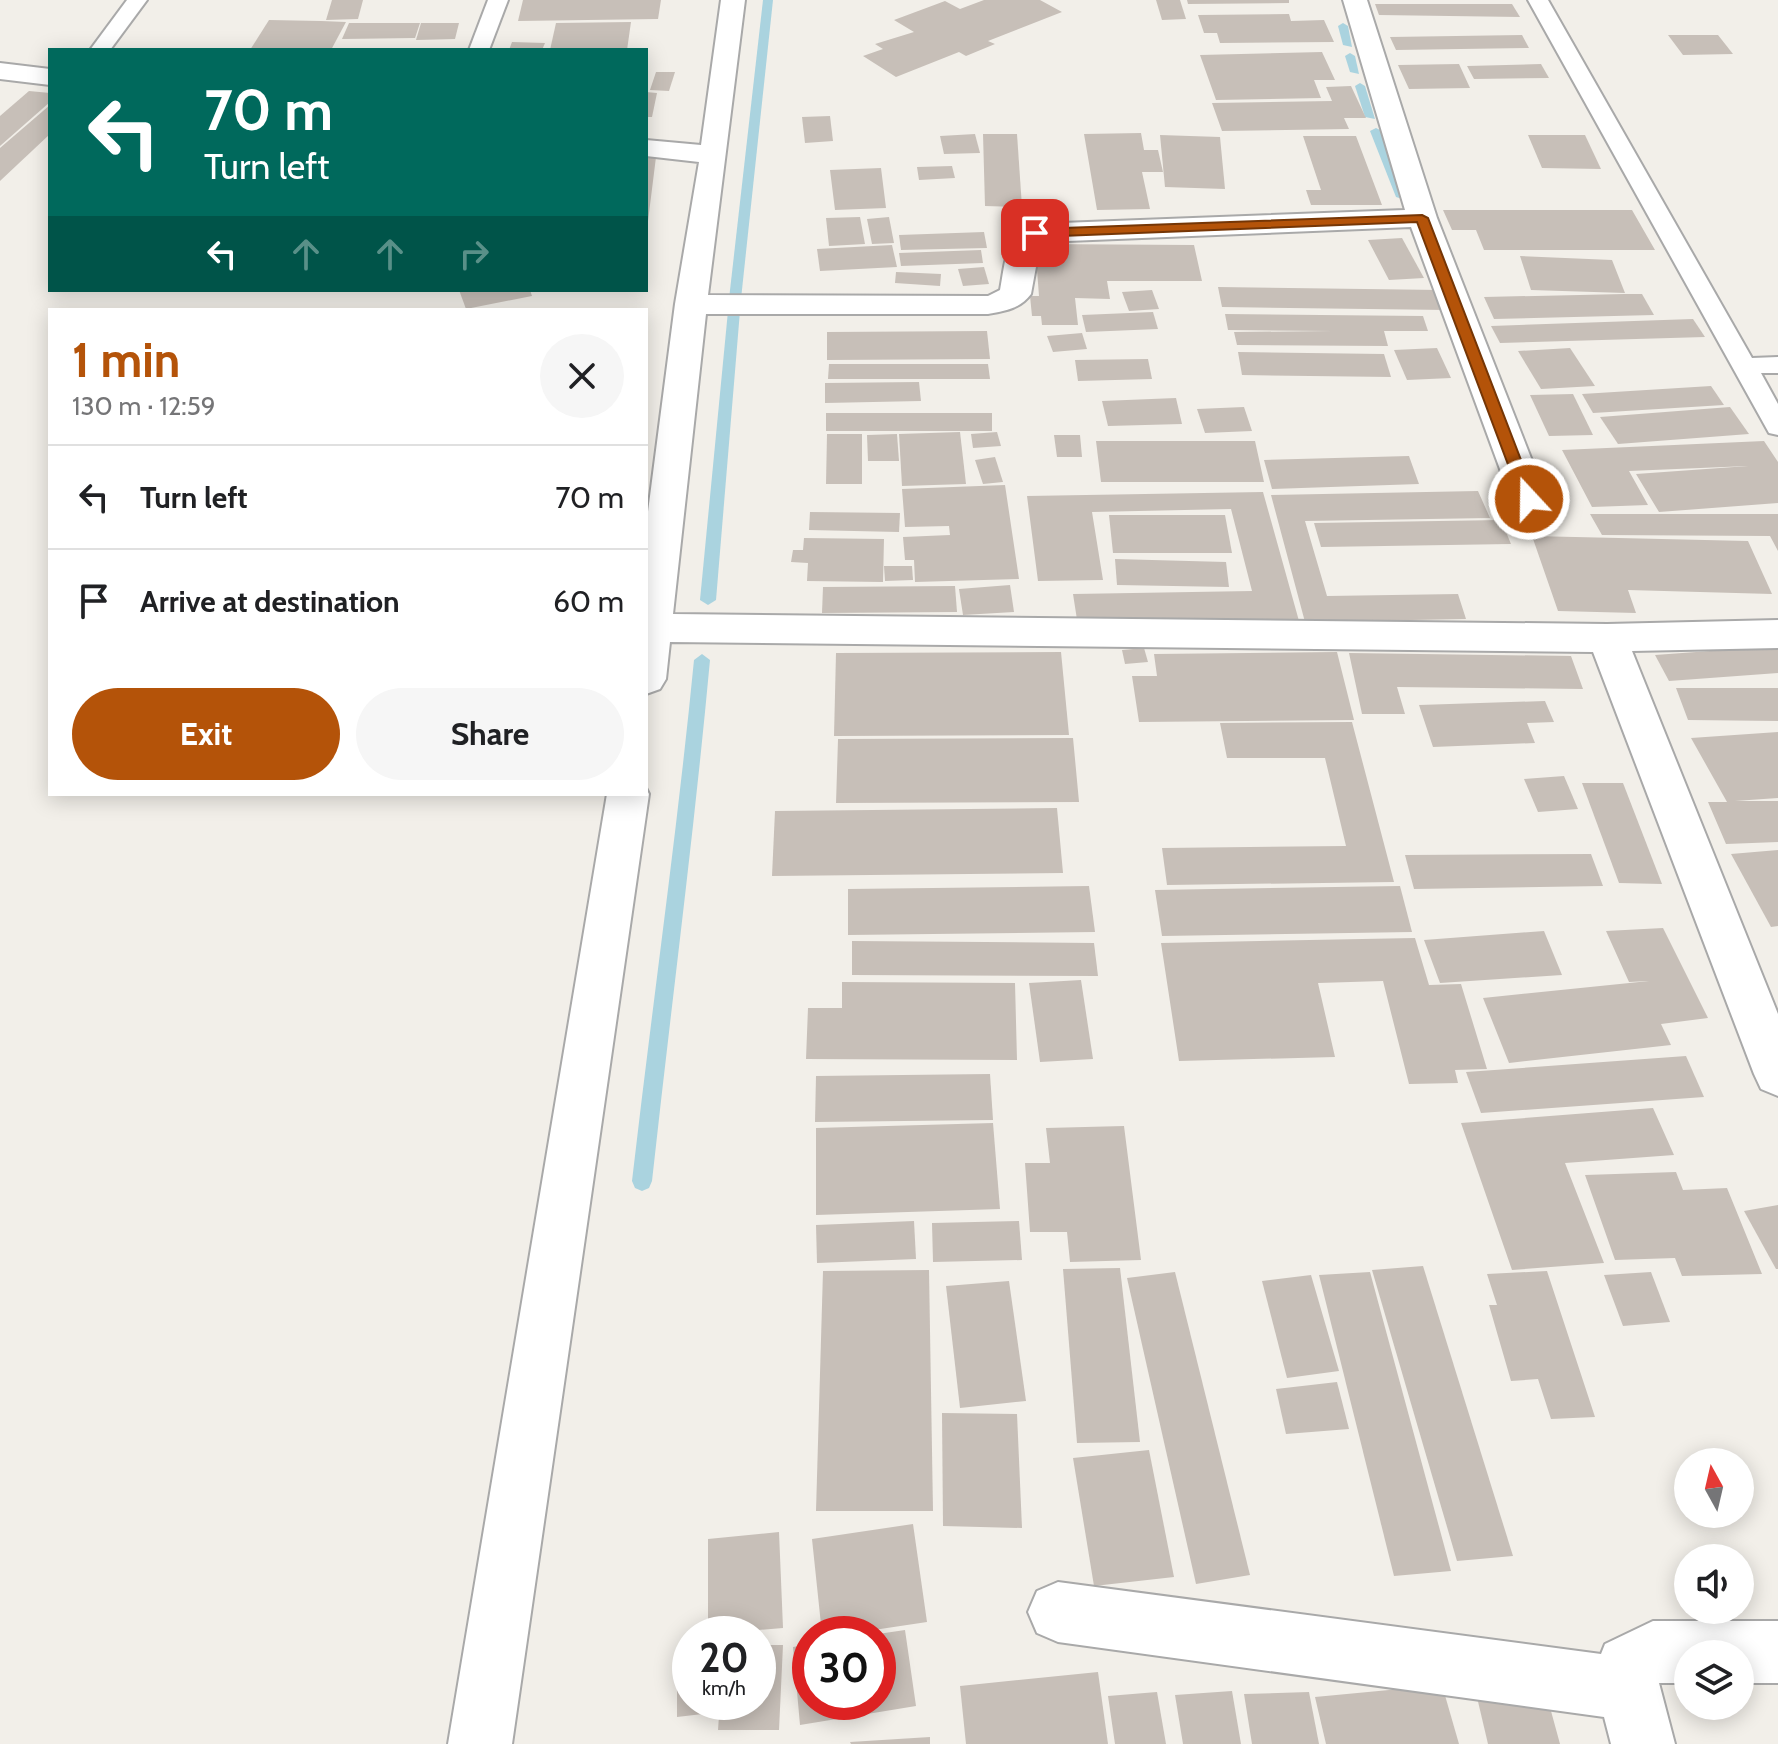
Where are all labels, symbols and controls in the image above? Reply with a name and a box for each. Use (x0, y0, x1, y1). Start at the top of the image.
text: 70 m (204, 76, 333, 144)
icon: left (72, 80, 176, 184)
text: Turn left (204, 144, 329, 188)
pin (1001, 199, 1069, 267)
icon: arrive (1013, 211, 1057, 255)
icon: left (200, 232, 244, 276)
icon: ahead (284, 232, 328, 276)
icon: ahead (368, 232, 412, 276)
icon: right (452, 232, 496, 276)
text: 1 min (72, 331, 180, 389)
button: close (540, 334, 624, 418)
text: 130 m · 12:59 (72, 390, 216, 422)
position arrow (1487, 457, 1571, 541)
icon: left (72, 475, 116, 519)
text: Turn left (140, 479, 248, 516)
text: 70 m (555, 479, 624, 516)
icon: arrive (72, 579, 116, 623)
text: Arrive at destination (140, 583, 400, 620)
text: 60 m (553, 583, 624, 620)
button: Exit (72, 688, 340, 780)
button: Share (356, 688, 624, 780)
north arrow (1674, 1448, 1754, 1528)
map controls (1674, 1448, 1754, 1720)
button: sound (1674, 1544, 1754, 1624)
speed limit sign: 30 (792, 1616, 896, 1720)
text: 20 (699, 1633, 749, 1682)
button: layers (1674, 1640, 1754, 1720)
text: km/h (702, 1676, 746, 1700)

